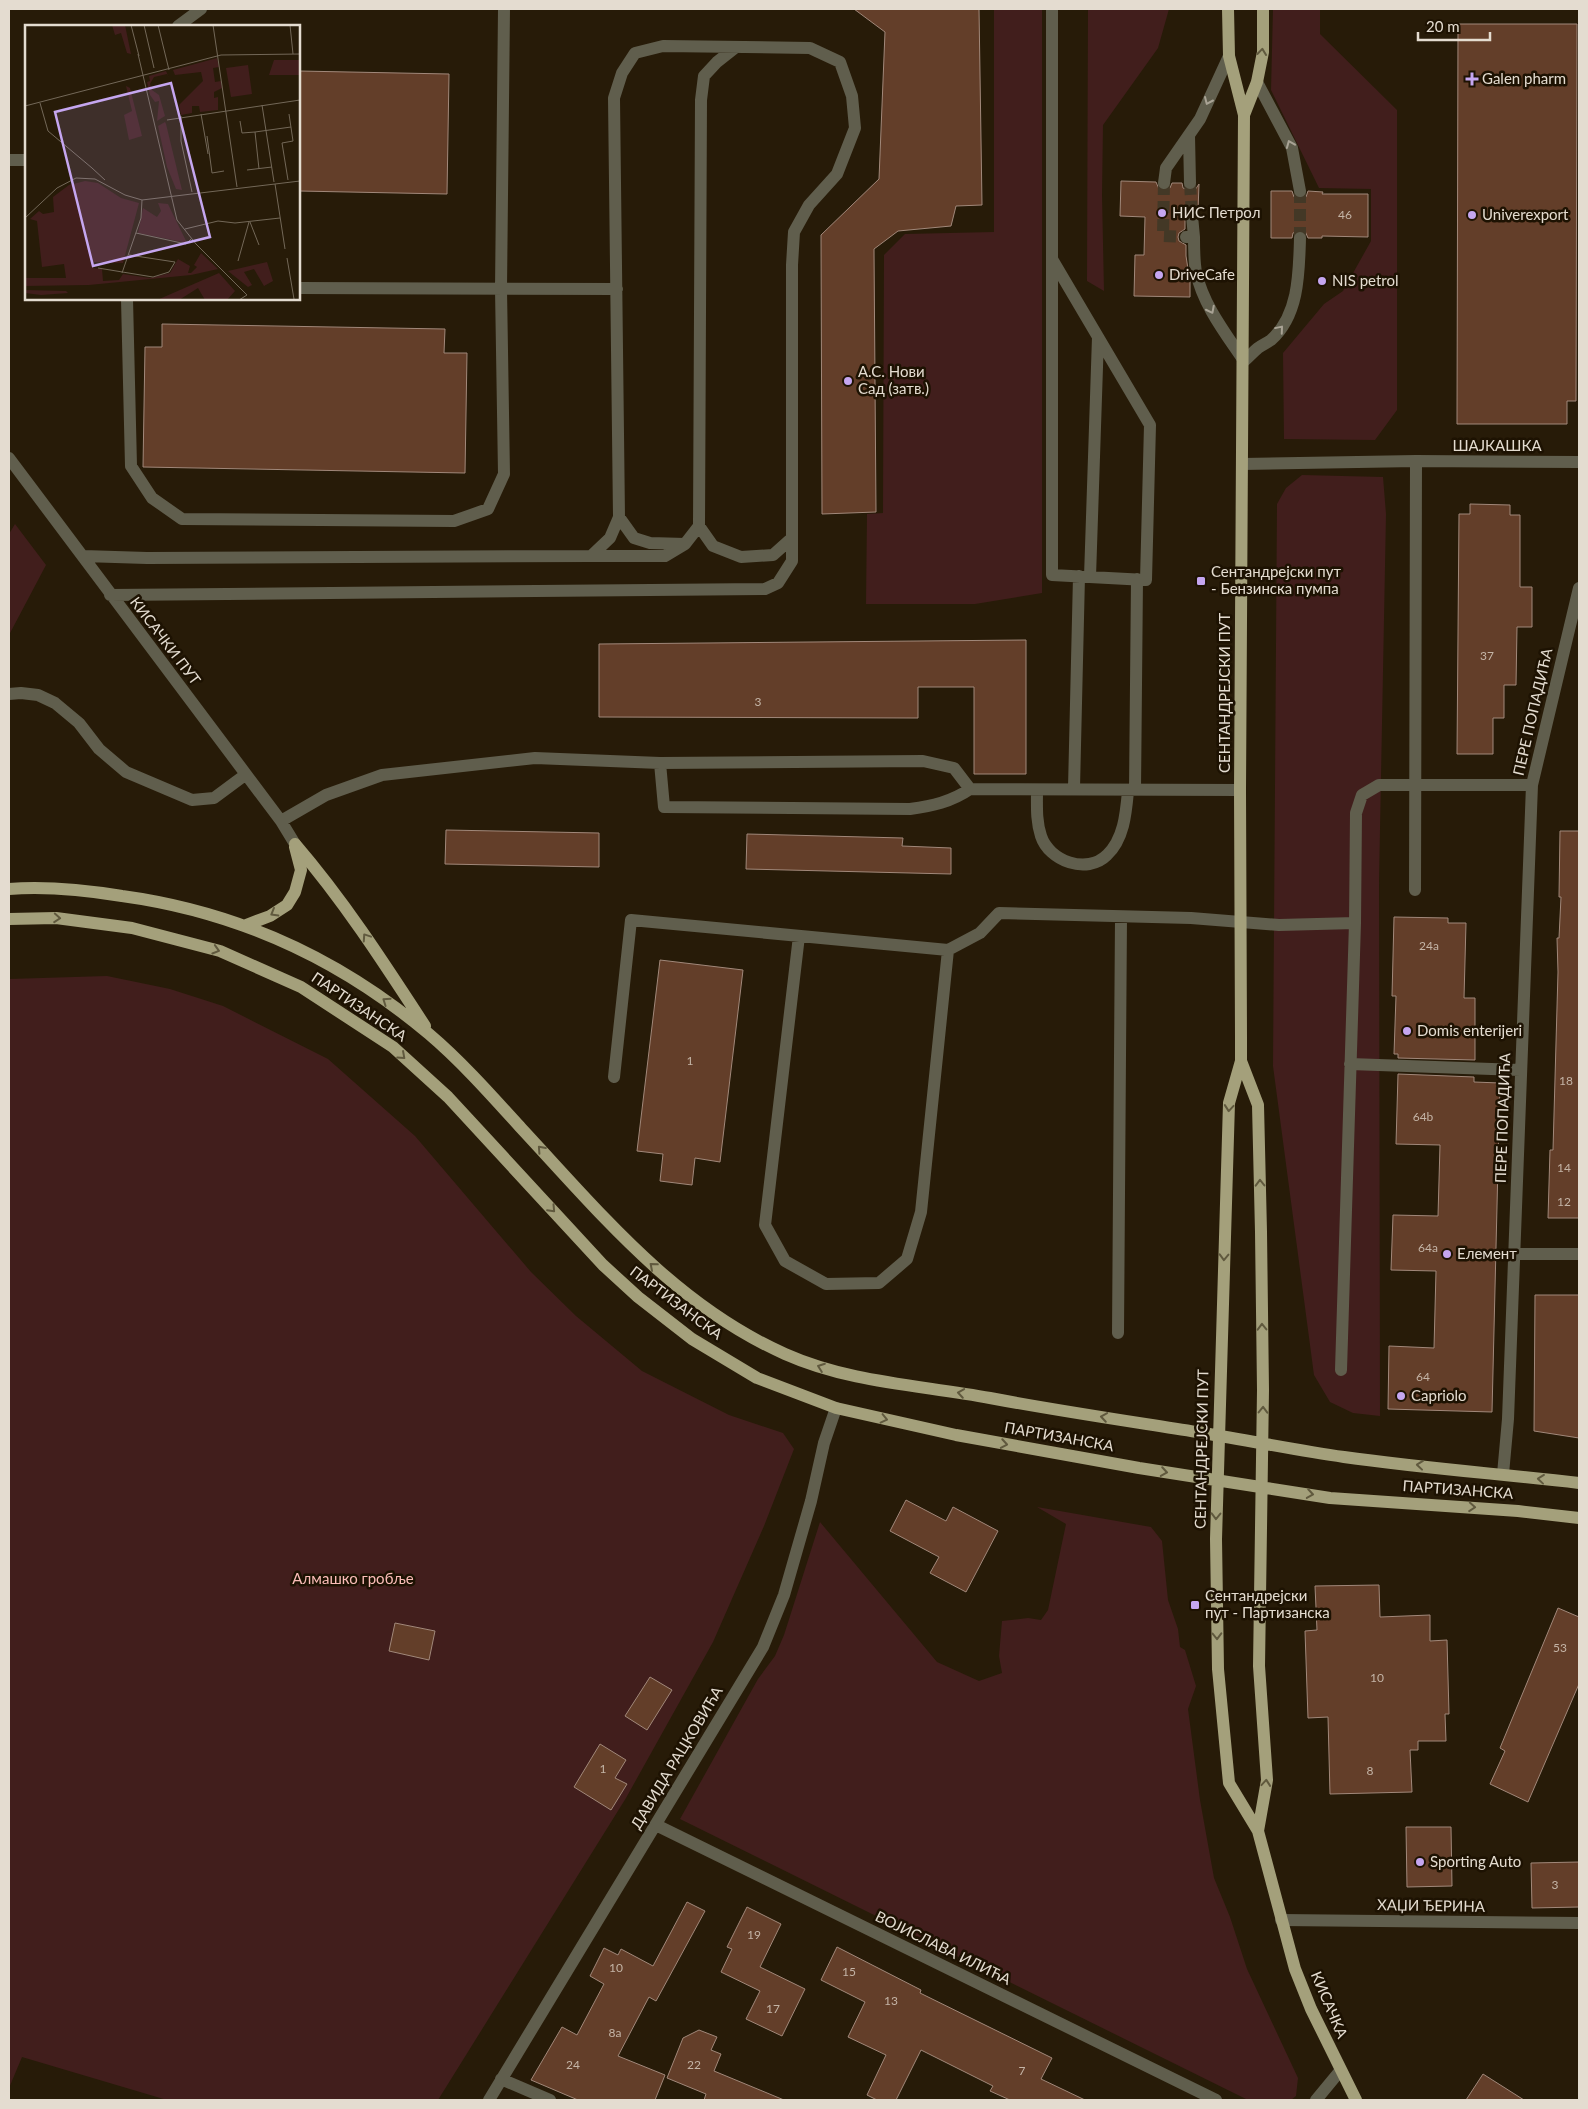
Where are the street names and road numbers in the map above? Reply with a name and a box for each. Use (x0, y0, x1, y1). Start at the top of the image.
street label: ШАЈКАШКА (1452, 436, 1542, 454)
street label: КИСАЧКИ ПУТ (127, 593, 205, 688)
street label: СЕНТАНДРЕЈСКИ ПУТ (1215, 613, 1233, 773)
street label: ПЕРЕ ПОПАДИЋА (1509, 645, 1556, 777)
street label: ПАРТИЗАНСКА (309, 968, 411, 1045)
street label: ПЕРЕ ПОПАДИЋА (1491, 1052, 1513, 1183)
street label: ПАРТИЗАНСКА (627, 1262, 727, 1343)
street label: СЕНТАНДРЕЈСКИ ПУТ (1191, 1369, 1211, 1529)
street label: ПАРТИЗАНСКА (1003, 1418, 1116, 1455)
street label: ПАРТИЗАНСКА (1402, 1476, 1515, 1502)
street label: ДАВИДА РАЦКОВИЋА (626, 1682, 726, 1832)
street label: ХАЏИ ЂЕРИНА (1377, 1895, 1486, 1915)
street label: ВОЈИСЛАВА ИЛИЋА (873, 1906, 1015, 1988)
street label: КИСАЧКА (1308, 1968, 1352, 2042)

